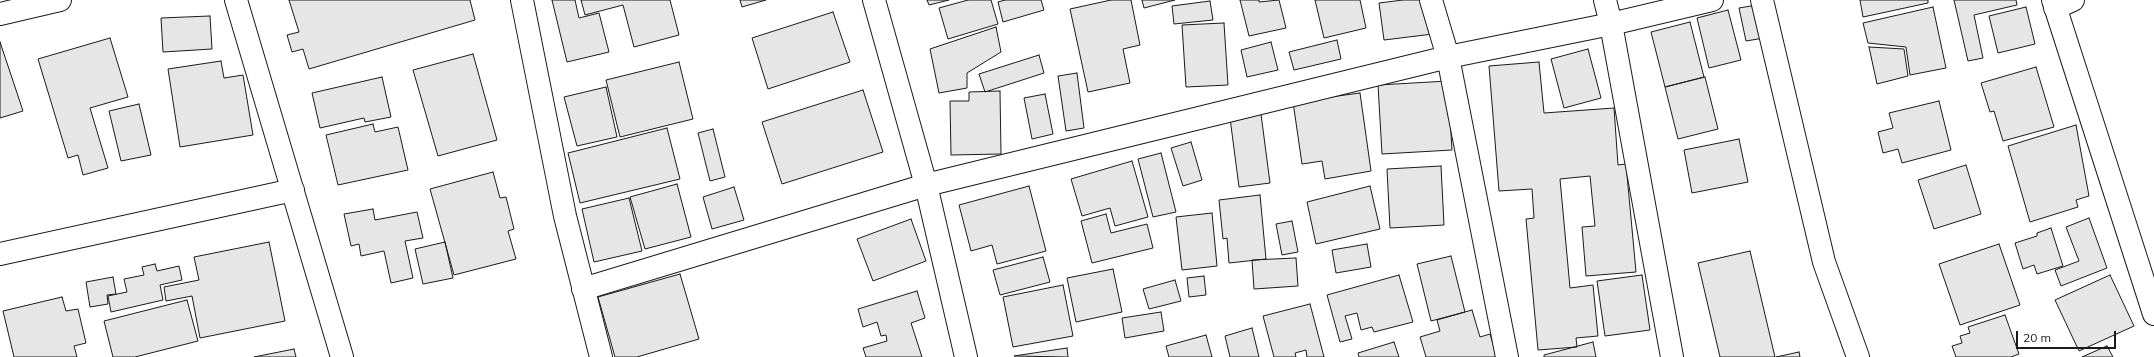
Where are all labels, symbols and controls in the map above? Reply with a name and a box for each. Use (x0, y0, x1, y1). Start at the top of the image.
scale bar (2018, 323, 2118, 349)
text: 20 m (2023, 330, 2051, 345)

